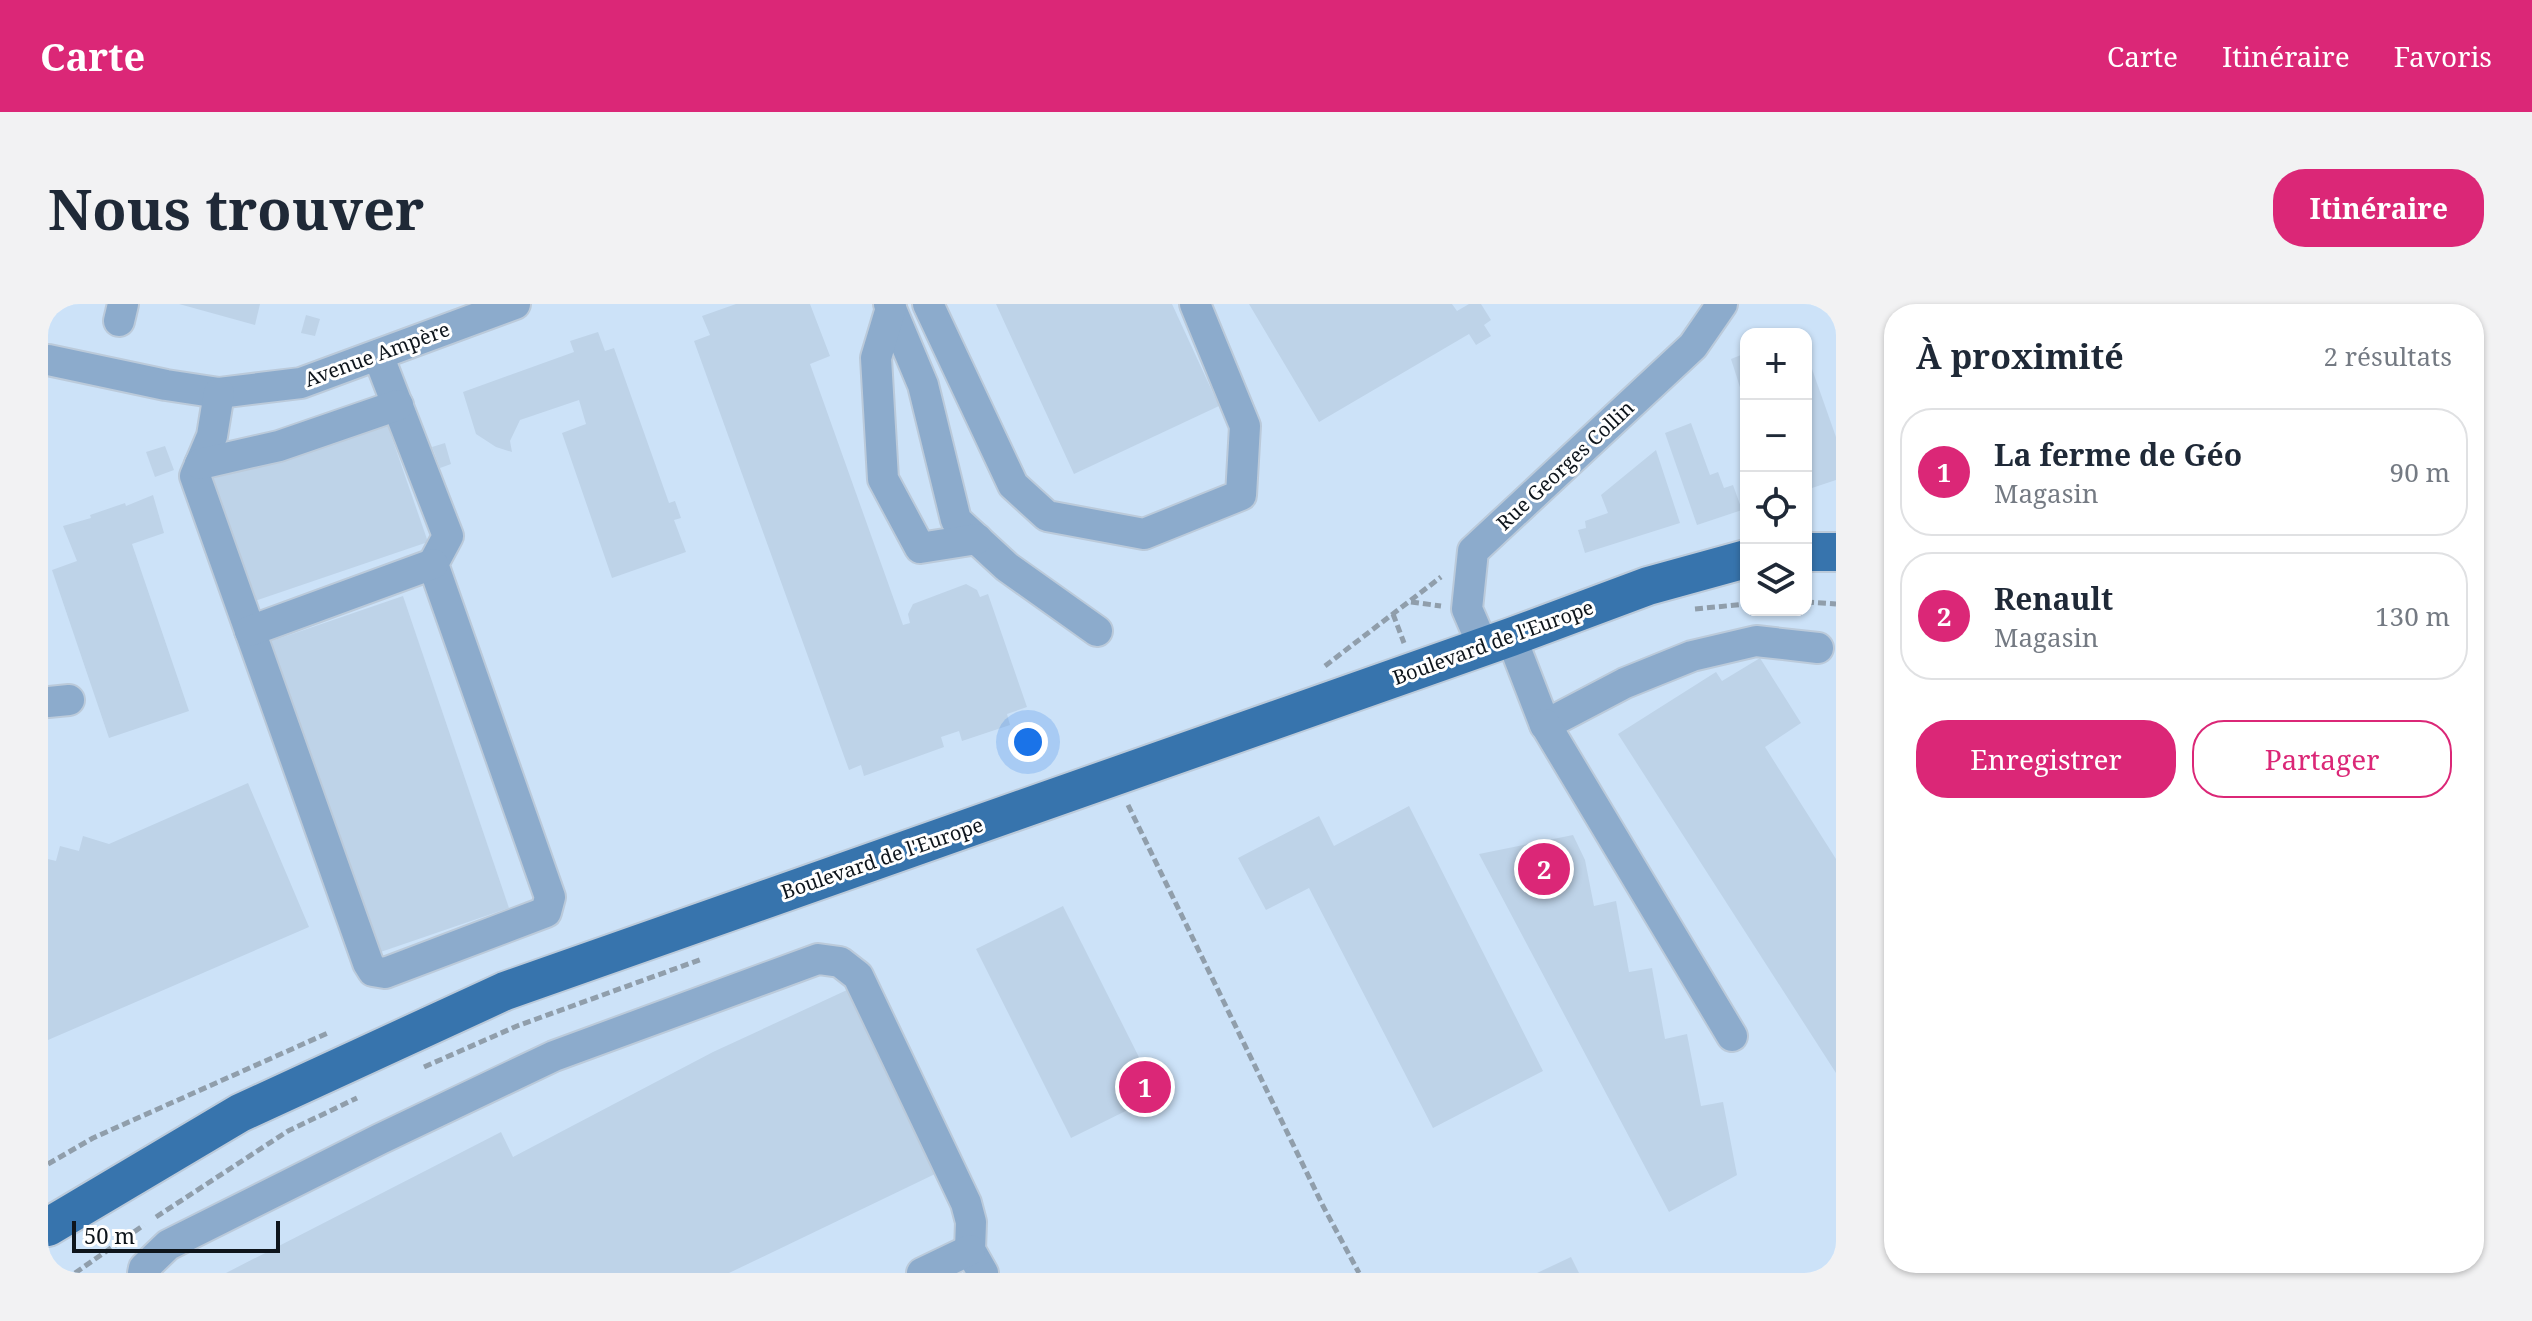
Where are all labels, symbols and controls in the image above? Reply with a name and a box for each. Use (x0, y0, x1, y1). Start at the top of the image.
text: Carte (40, 30, 145, 82)
text: Carte (2107, 37, 2178, 75)
text: Itinéraire (2222, 37, 2350, 75)
text: Favoris (2394, 37, 2492, 75)
button: Itinéraire (2273, 169, 2484, 247)
text: Nous trouver (48, 170, 424, 246)
street label: Avenue Ampère (301, 315, 453, 393)
map controls (1740, 328, 1812, 616)
button: + (1740, 328, 1812, 400)
text: À proximité (1916, 333, 2124, 379)
text: 2 résultats (2324, 338, 2452, 374)
street label: Rue Georges Collin (1490, 394, 1640, 536)
button: − (1740, 400, 1812, 472)
text: La ferme de Géo (1994, 434, 2242, 475)
text: 1 (1937, 454, 1951, 490)
text: 90 m (2390, 454, 2450, 490)
button: locate (1740, 472, 1812, 544)
text: Magasin (1994, 475, 2098, 511)
button: layers (1740, 544, 1812, 616)
text: Renault (1994, 578, 2113, 619)
street label: Boulevard de l'Europe (1389, 593, 1597, 691)
text: 2 (1937, 598, 1951, 634)
text: 130 m (2375, 598, 2450, 634)
text: Magasin (1994, 619, 2098, 655)
button: Enregistrer (1916, 720, 2176, 798)
button: Partager (2192, 720, 2452, 798)
your location (1008, 722, 1048, 762)
street label: Boulevard de l'Europe (777, 811, 987, 905)
pin: 2 (1518, 839, 1570, 899)
pin: 1 (1119, 1057, 1171, 1117)
scale bar (72, 1217, 280, 1253)
text: 50 m (84, 1220, 135, 1250)

